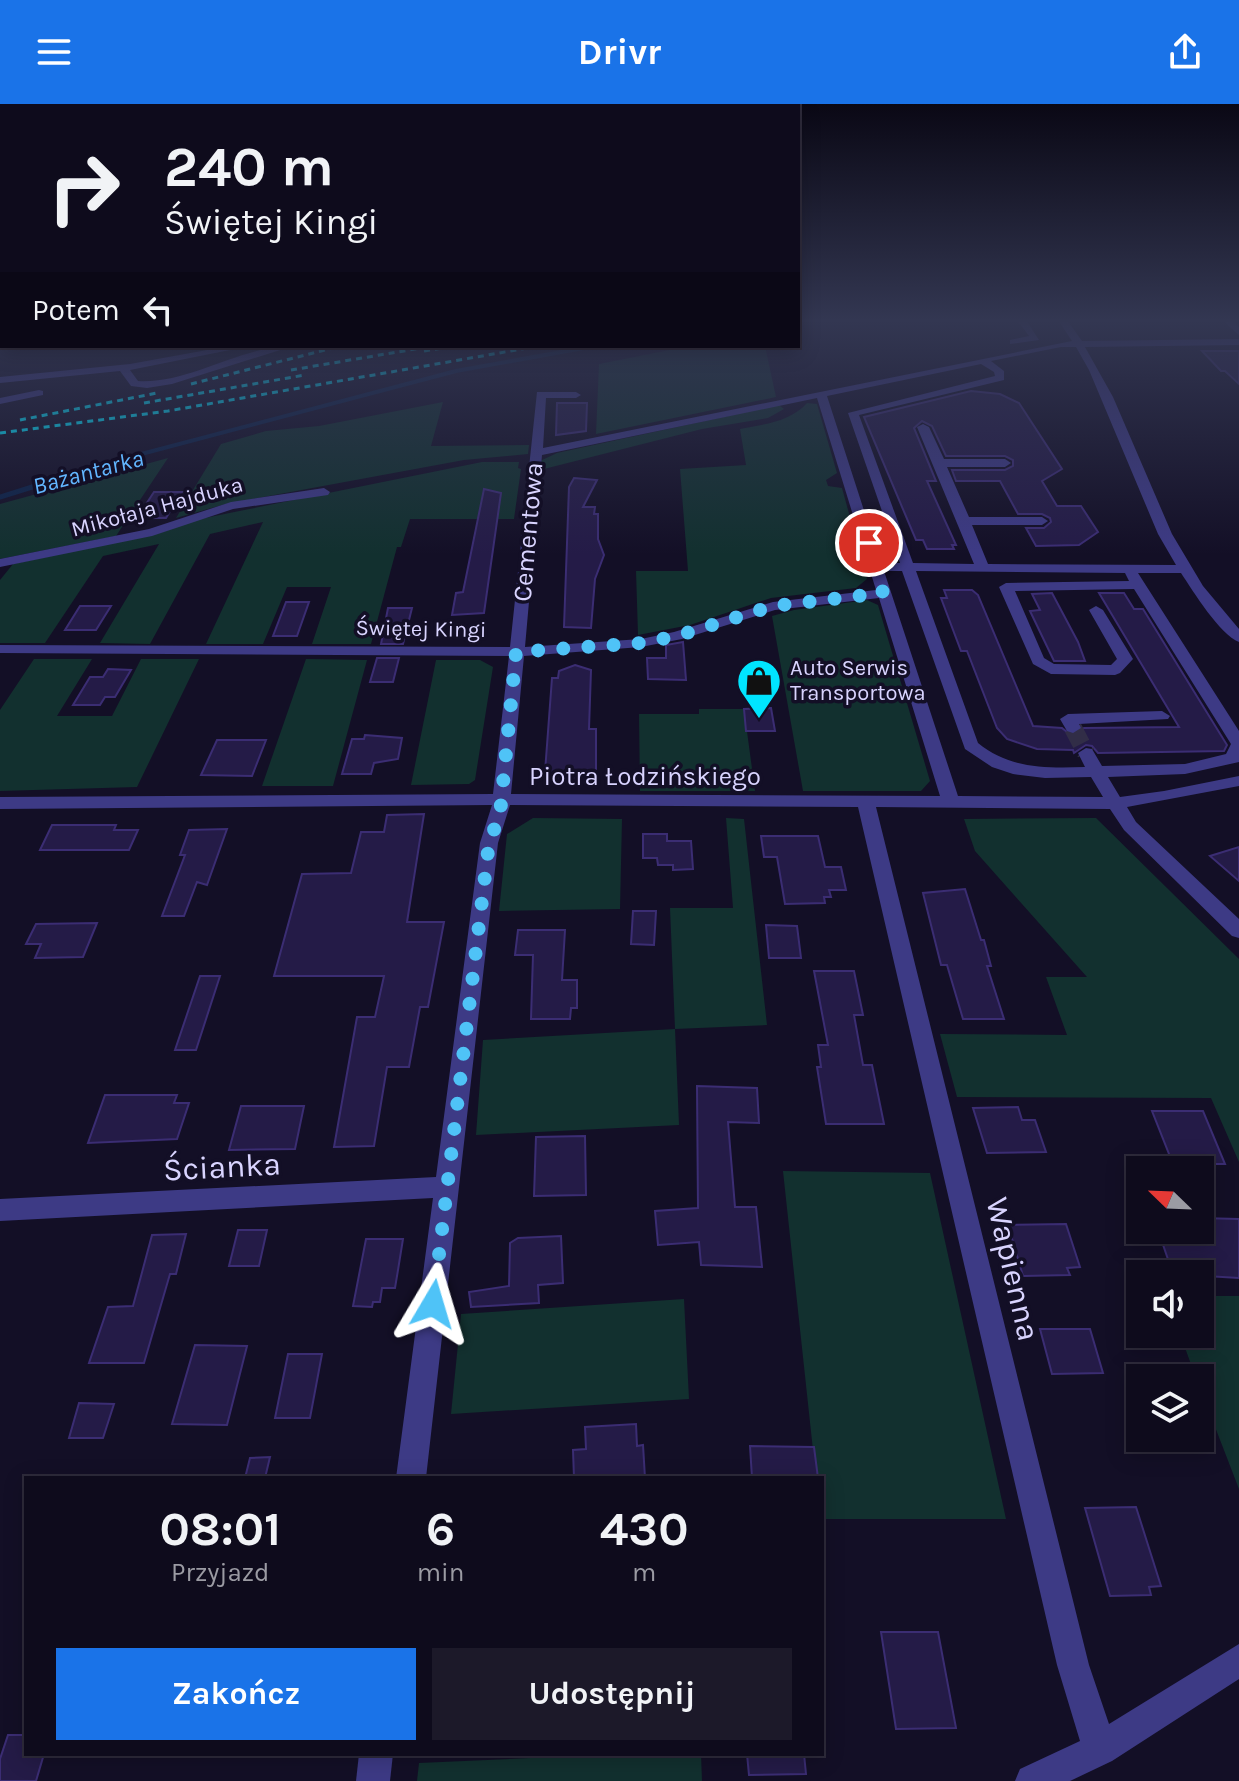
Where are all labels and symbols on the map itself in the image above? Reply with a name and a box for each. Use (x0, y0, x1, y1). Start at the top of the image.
water label: Bażantarka (29, 444, 147, 500)
street label: Cementowa (506, 461, 550, 603)
street label: Mikołaja Hajduka (68, 472, 246, 542)
pin (835, 509, 903, 577)
street label: Świętej Kingi (355, 614, 487, 643)
place label: Auto Serwis Transportowa (790, 655, 926, 706)
shop icon: Auto Serwis Transportowa (735, 657, 783, 720)
street label: Piotra Łodzińskiego (529, 761, 761, 792)
street label: Ścianka (162, 1143, 282, 1189)
north arrow (1126, 1156, 1214, 1244)
street label: Wapienna (979, 1194, 1047, 1344)
position arrow (391, 1262, 475, 1346)

